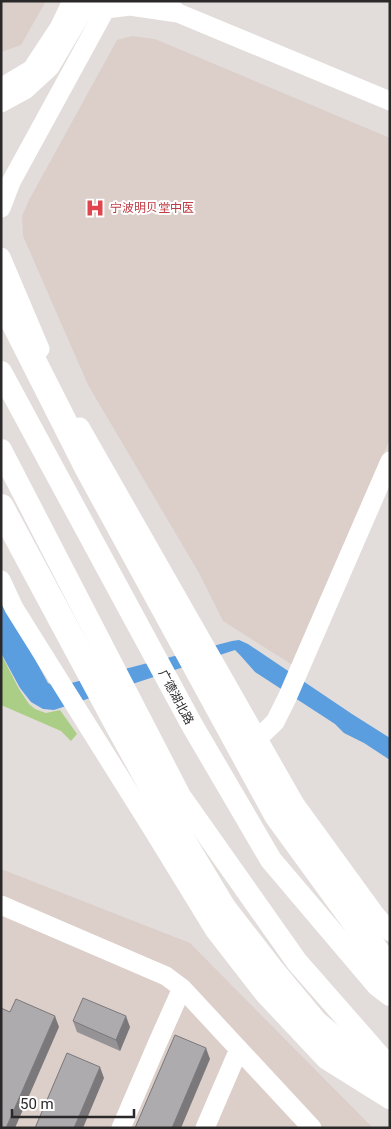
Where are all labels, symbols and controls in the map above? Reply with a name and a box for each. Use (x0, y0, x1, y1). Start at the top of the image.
hospital icon: 宁波明贝堂中医 (84, 197, 106, 219)
place label: 宁波明贝堂中医 (110, 201, 194, 215)
street label: 广德湖北路 (156, 667, 196, 727)
scale bar (12, 1086, 135, 1118)
text: 50 m (20, 1095, 54, 1113)

